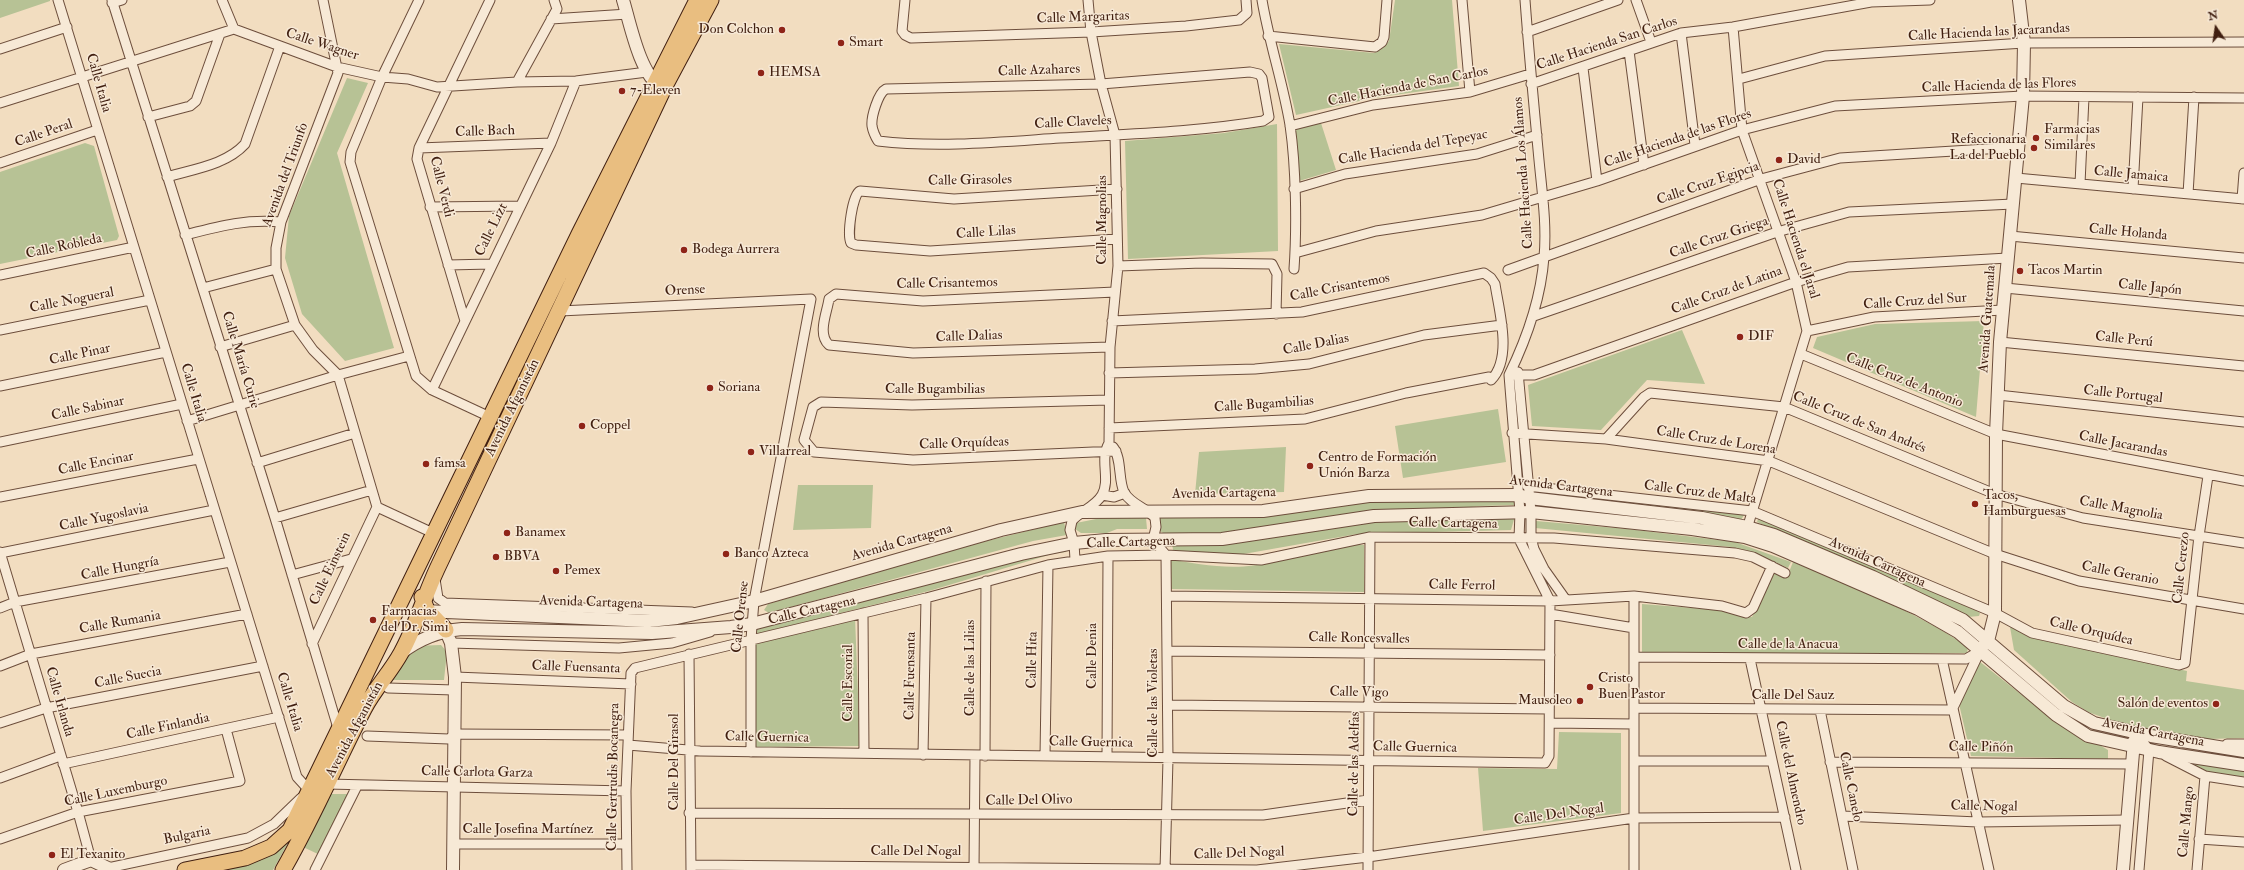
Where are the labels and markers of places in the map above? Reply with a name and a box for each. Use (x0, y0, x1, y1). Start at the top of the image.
place label: Don Colchon (698, 22, 774, 38)
marker: Don Colchon (777, 25, 787, 35)
place label: Smart (849, 35, 883, 51)
marker: Smart (836, 38, 846, 48)
place label: HEMSA (769, 65, 821, 81)
marker: HEMSA (756, 68, 766, 78)
place label: 7-Eleven (630, 83, 681, 99)
marker: 7-Eleven (617, 86, 627, 96)
place label: Farmacias Similares (2044, 122, 2100, 154)
place label: Refaccionaria La del Pueblo (1950, 132, 2026, 164)
marker: Farmacias Similares (2031, 133, 2041, 143)
marker: Refaccionaria La del Pueblo (2029, 143, 2039, 153)
place label: David (1787, 152, 1821, 168)
marker: David (1774, 155, 1784, 165)
place label: Bodega Aurrera (692, 242, 780, 258)
marker: Bodega Aurrera (679, 245, 689, 255)
place label: Tacos Martin (2028, 263, 2103, 279)
marker: Tacos Martin (2015, 266, 2025, 276)
place label: DIF (1748, 329, 1774, 345)
marker: DIF (1735, 332, 1745, 342)
place label: Soriana (718, 380, 760, 396)
marker: Soriana (705, 383, 715, 393)
place label: Coppel (590, 418, 631, 434)
marker: Coppel (577, 421, 587, 431)
place label: Villarreal (759, 444, 811, 460)
marker: Villarreal (746, 447, 756, 457)
place label: Centro de Formación Unión Barza (1318, 450, 1437, 482)
place label: famsa (434, 456, 466, 472)
marker: famsa (421, 459, 431, 469)
marker: Centro de Formación Unión Barza (1305, 461, 1315, 471)
place label: Tacos, Hamburguesas (1983, 488, 2066, 520)
marker: Tacos, Hamburguesas (1970, 499, 1980, 509)
place label: Banamex (515, 525, 566, 541)
marker: Banamex (502, 528, 512, 538)
place label: Banco Azteca (734, 546, 809, 562)
place label: BBVA (504, 549, 540, 565)
marker: Banco Azteca (721, 549, 731, 559)
marker: BBVA (491, 552, 501, 562)
place label: Pemex (564, 563, 601, 579)
marker: Pemex (551, 566, 561, 576)
place label: Farmacias del Dr. Simi (381, 604, 448, 636)
marker: Farmacias del Dr. Simi (368, 615, 378, 625)
place label: Cristo Buen Pastor (1598, 671, 1665, 704)
marker: Cristo Buen Pastor (1585, 682, 1595, 692)
place label: Mausoleo (1518, 693, 1572, 709)
marker: Mausoleo (1575, 696, 1585, 706)
place label: Salón de eventos (2118, 696, 2208, 712)
marker: Salón de eventos (2211, 699, 2221, 709)
place label: El Texanito (60, 847, 125, 863)
marker: El Texanito (47, 850, 57, 860)

